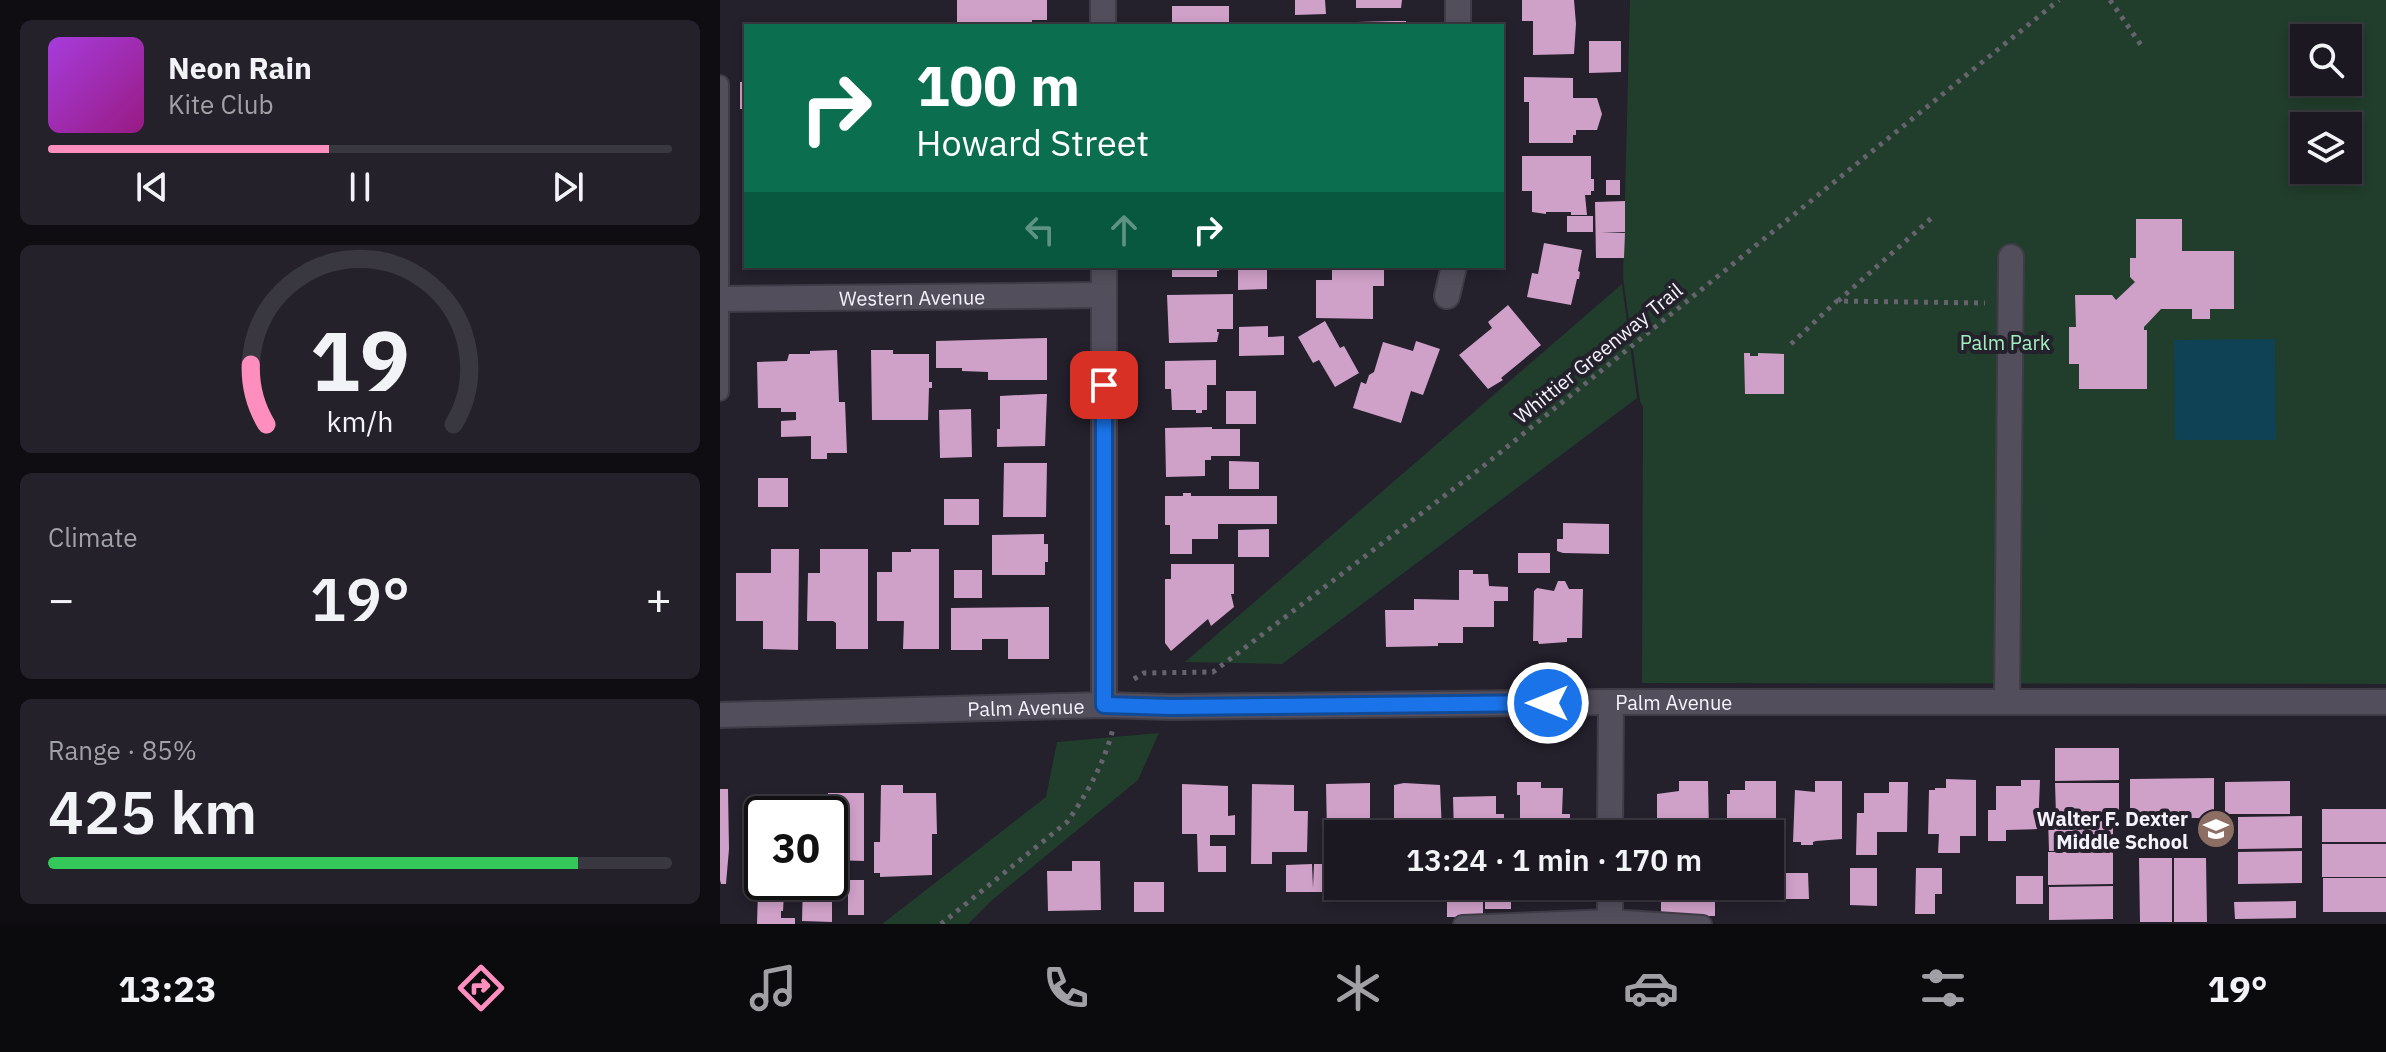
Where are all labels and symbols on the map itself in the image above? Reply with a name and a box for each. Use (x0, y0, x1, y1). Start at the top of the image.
street label: Whittier Greenway Trail (1508, 276, 1688, 430)
street label: Western Avenue (839, 283, 985, 311)
park label: Palm Park (1960, 329, 2051, 356)
pin (1070, 351, 1138, 419)
position arrow (1506, 661, 1590, 745)
street label: Palm Avenue (1615, 689, 1732, 716)
street label: Palm Avenue (967, 692, 1085, 722)
speed limit sign: 30 (744, 796, 848, 900)
place label: Walter F. Dexter Middle School (2037, 805, 2188, 855)
school or university icon: Walter F. Dexter Middle School (2195, 808, 2237, 850)

